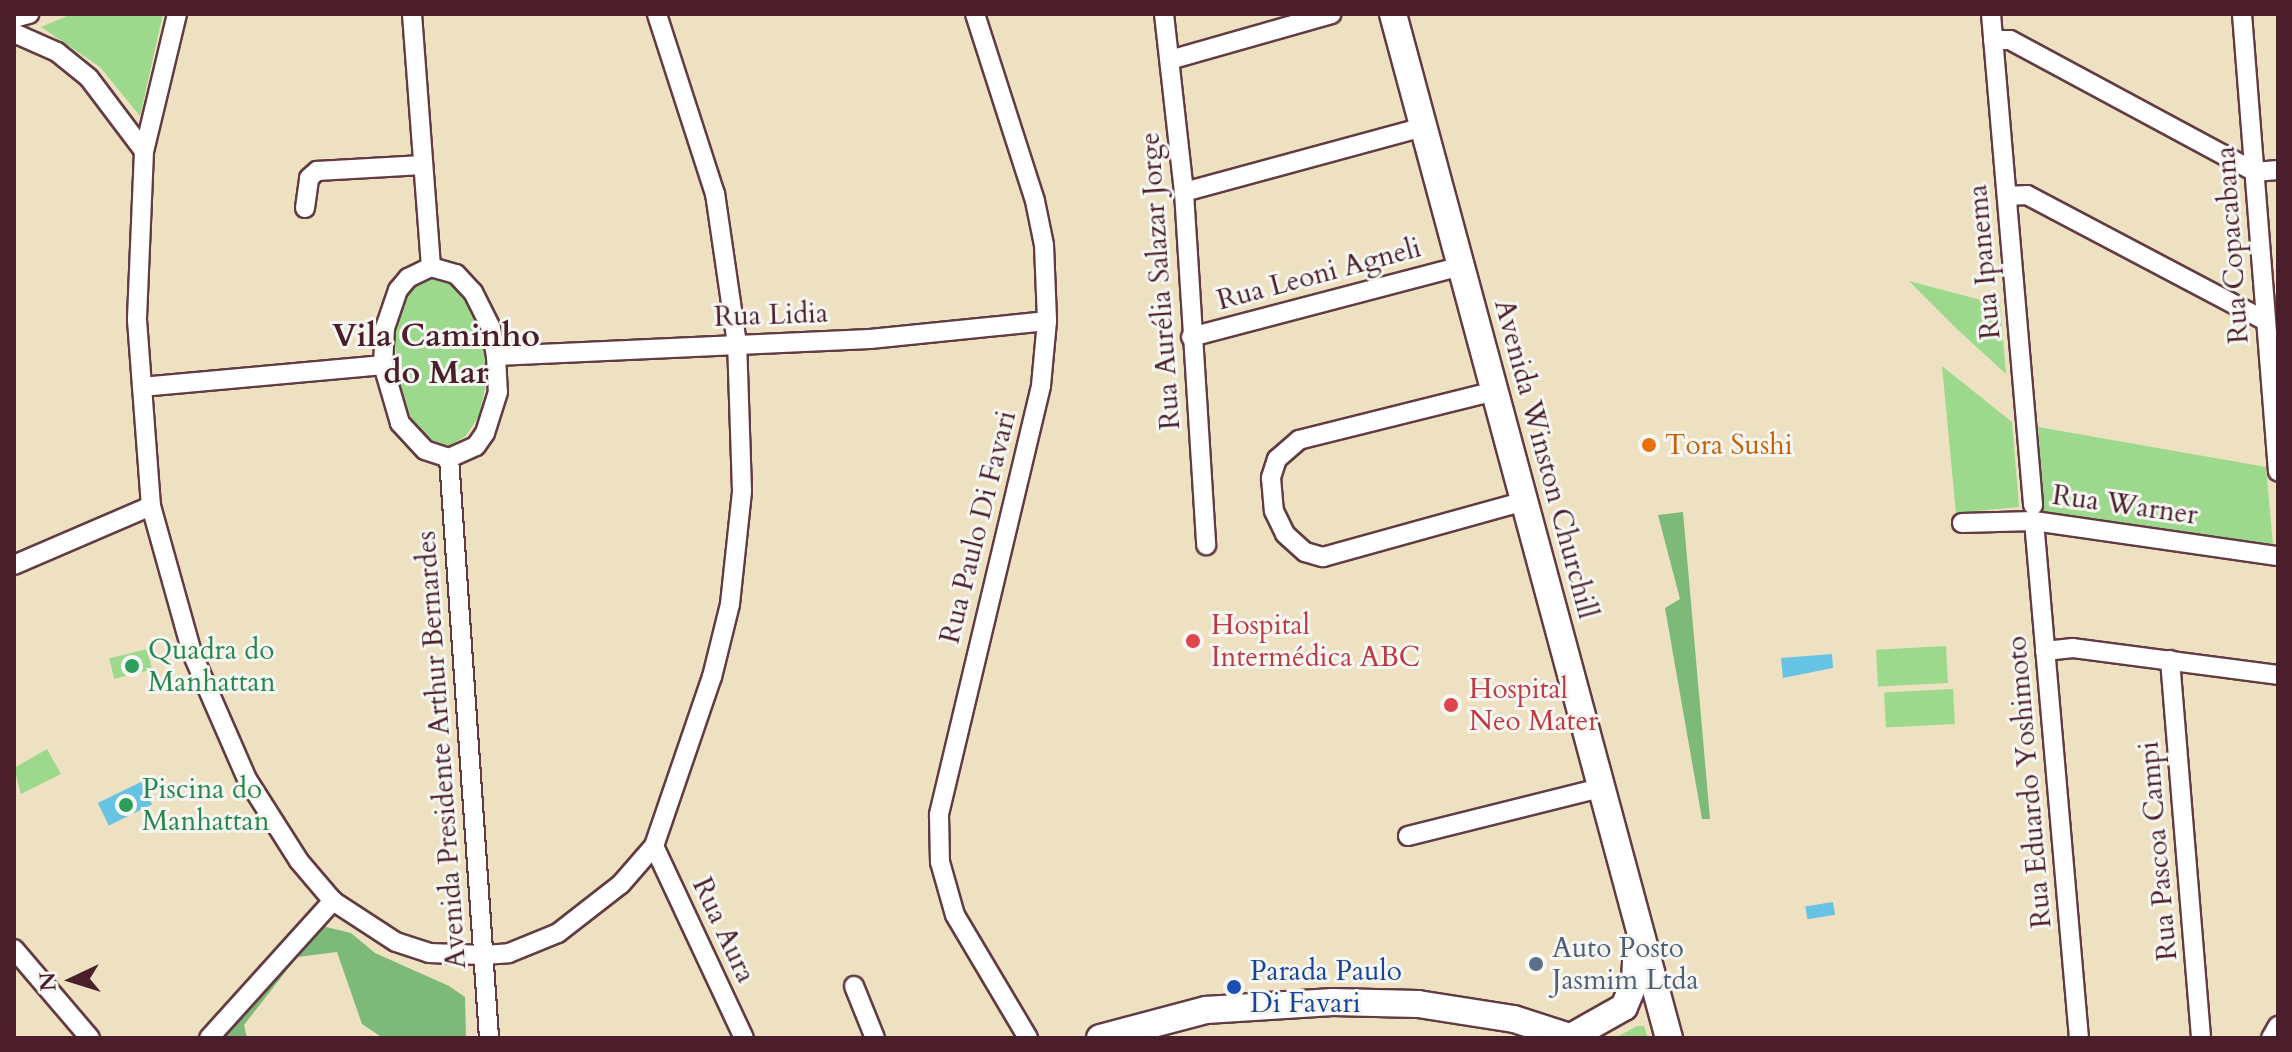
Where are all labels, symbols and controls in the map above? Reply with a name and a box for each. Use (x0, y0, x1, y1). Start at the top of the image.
street label: Rua Aurélia Salazar Jorge (1133, 131, 1187, 431)
street label: Rua Copacabana (2208, 145, 2256, 345)
street label: Rua Ipanema (1960, 183, 2008, 341)
street label: Rua Leoni Agneli (1213, 231, 1425, 317)
street label: Rua Lidia (713, 296, 829, 334)
street label: Avenida Winston Churchill (1487, 296, 1605, 622)
district label: Vila Caminho do Mar (332, 318, 540, 393)
street label: Rua Paulo Di Favari (933, 407, 1023, 647)
place label: Tora Sushi (1665, 428, 1793, 462)
marker: Tora Sushi (1640, 436, 1658, 454)
street label: Rua Warner (2050, 478, 2200, 532)
street label: Avenida Presidente Arthur Bernardes (409, 530, 473, 970)
place label: Hospital Intermédica ABC (1211, 608, 1420, 674)
marker: Hospital Intermédica ABC (1182, 630, 1204, 652)
place label: Quadra do Manhattan (148, 633, 276, 699)
street label: Rua Eduardo Yoshimoto (1999, 634, 2059, 930)
marker: Quadra do Manhattan (123, 657, 141, 675)
place label: Hospital Neo Mater (1469, 672, 1598, 738)
marker: Hospital Neo Mater (1440, 694, 1462, 716)
street label: Rua Pascoa Campi (2132, 740, 2184, 962)
place label: Piscina do Manhattan (142, 772, 270, 838)
marker: Piscina do Manhattan (117, 796, 135, 814)
street label: Rua Aura (685, 872, 763, 988)
place label: Auto Posto Jasmim Ltda (1552, 931, 1698, 997)
north arrow (32, 940, 112, 1020)
place label: Parada Paulo Di Favari (1250, 954, 1402, 1020)
marker: Auto Posto Jasmim Ltda (1527, 955, 1545, 973)
text: N (32, 971, 64, 992)
marker: Parada Paulo Di Favari (1225, 978, 1243, 996)

